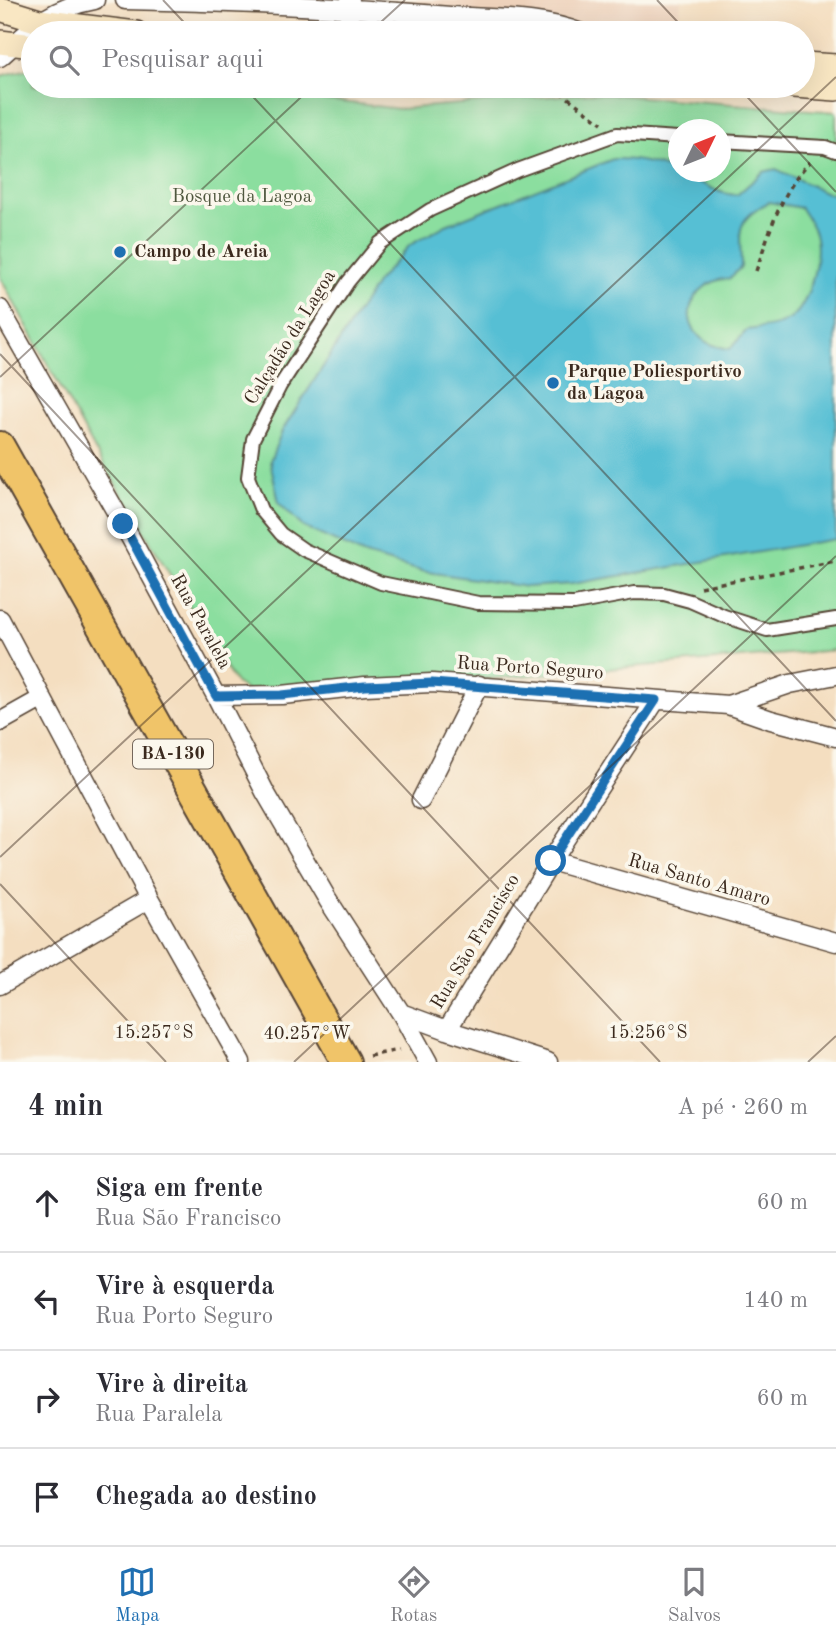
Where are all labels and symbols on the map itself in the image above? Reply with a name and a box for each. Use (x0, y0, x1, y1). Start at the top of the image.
north arrow (668, 119, 731, 182)
park label: Bosque da Lagoa (172, 188, 313, 207)
place label: Campo de Areia (134, 243, 268, 262)
marker: Campo de Areia (112, 244, 128, 260)
street label: Calçadão da Lagoa (242, 267, 340, 409)
place label: Parque Poliesportivo da Lagoa (567, 363, 742, 404)
marker: Parque Poliesportivo da Lagoa (545, 375, 561, 391)
route end (107, 508, 138, 539)
street label: Rua Paralela (166, 571, 234, 673)
street label: Rua Porto Seguro (456, 654, 604, 684)
road number: BA-130 (133, 740, 213, 768)
route start (535, 845, 566, 876)
street label: Rua Santo Amaro (625, 852, 773, 910)
street label: Rua São Francisco (428, 871, 524, 1013)
text: 15.257°S (115, 1024, 193, 1042)
text: 15.256°S (609, 1024, 687, 1042)
text: 40.257°W (264, 1025, 350, 1043)

